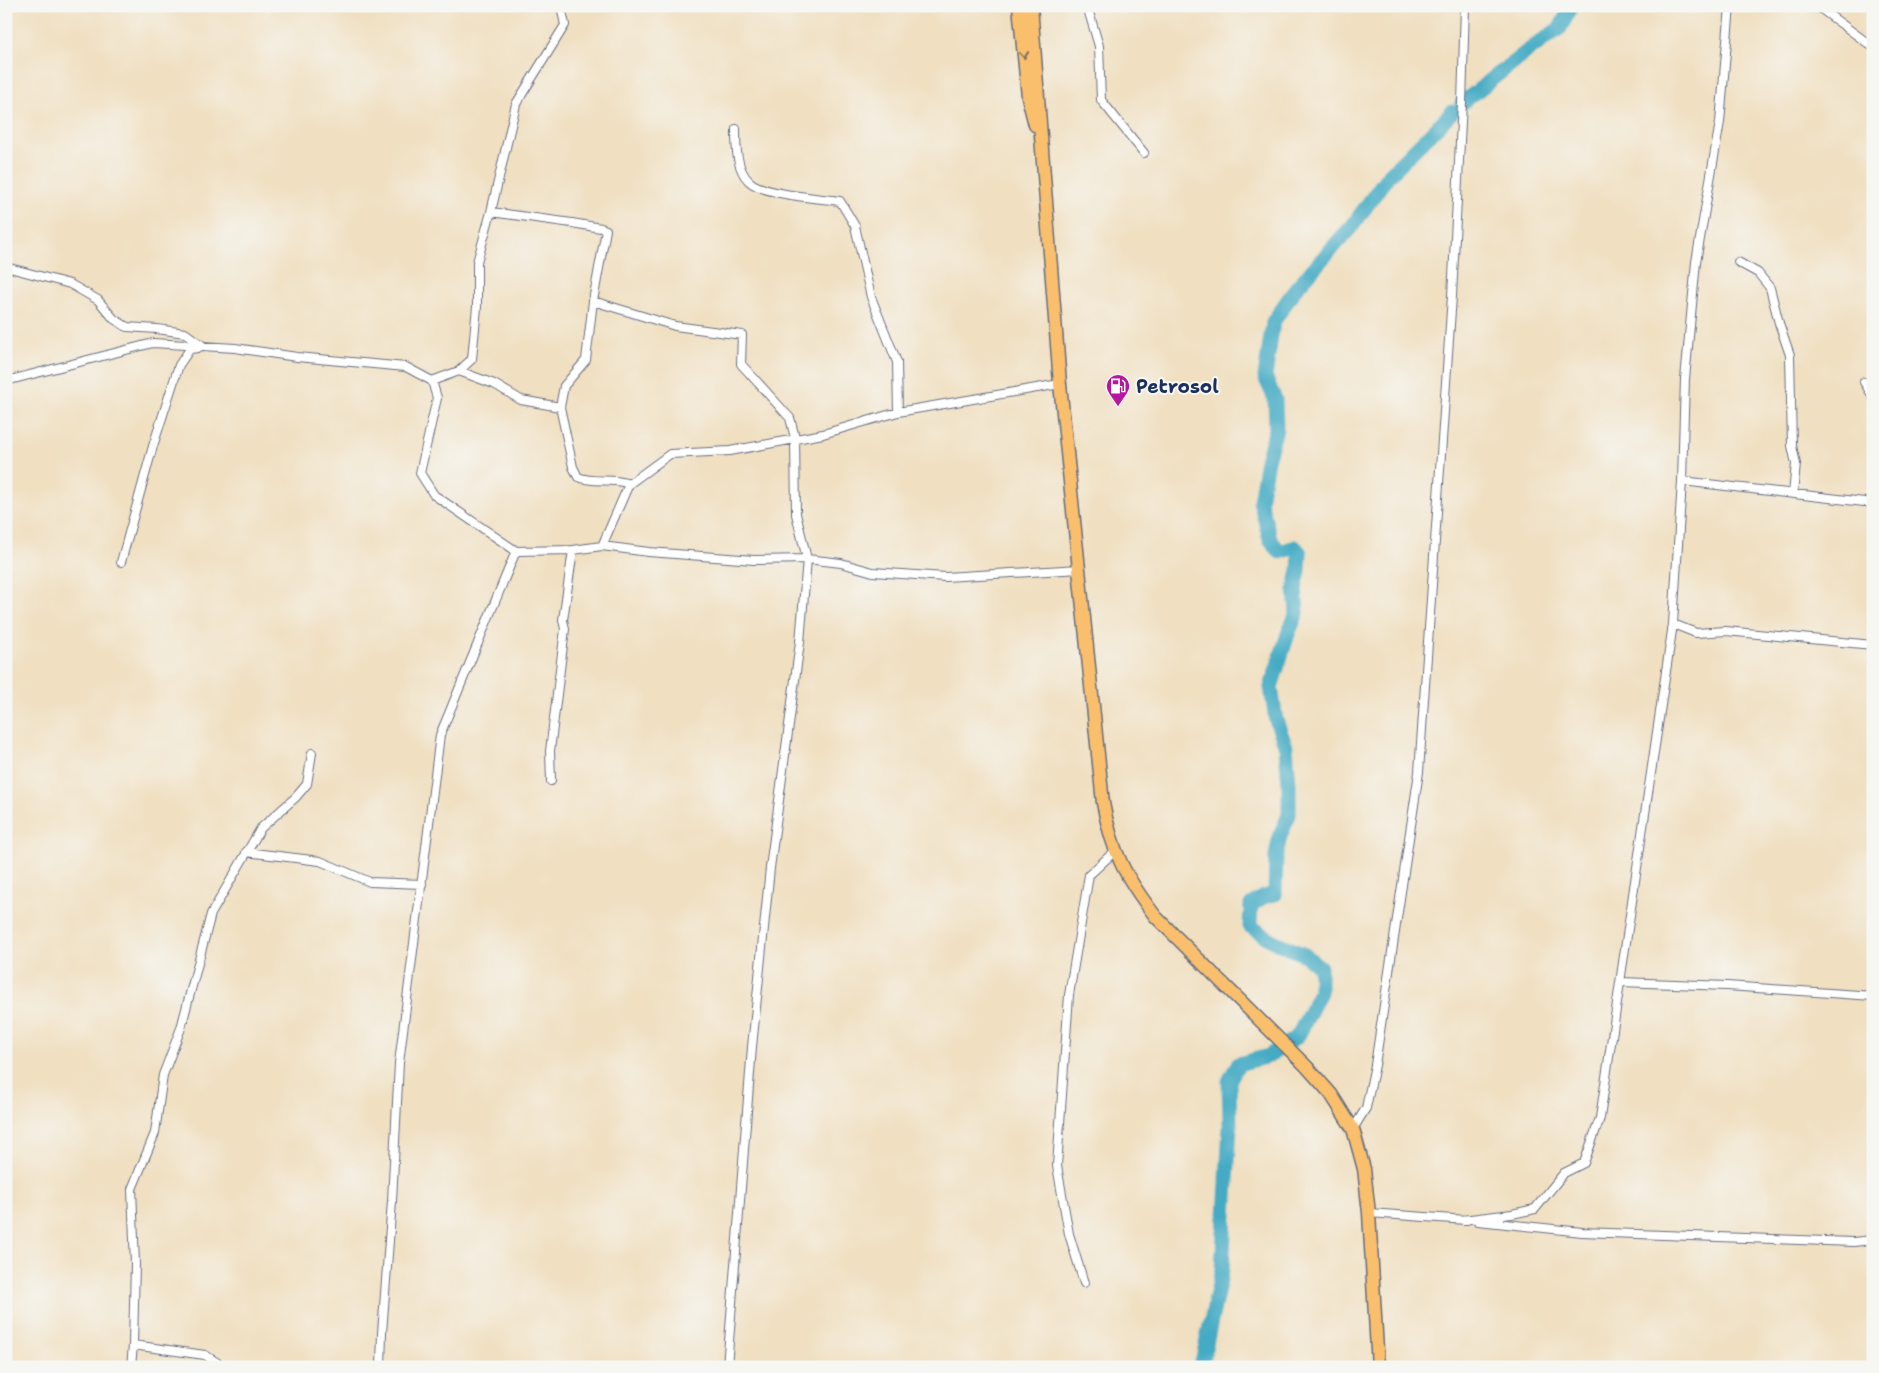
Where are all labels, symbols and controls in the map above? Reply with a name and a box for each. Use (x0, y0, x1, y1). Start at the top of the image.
one-way arrow (1018, 51, 1029, 59)
fuel station icon: Petrosol (1105, 373, 1131, 407)
place label: Petrosol (1136, 374, 1219, 399)

